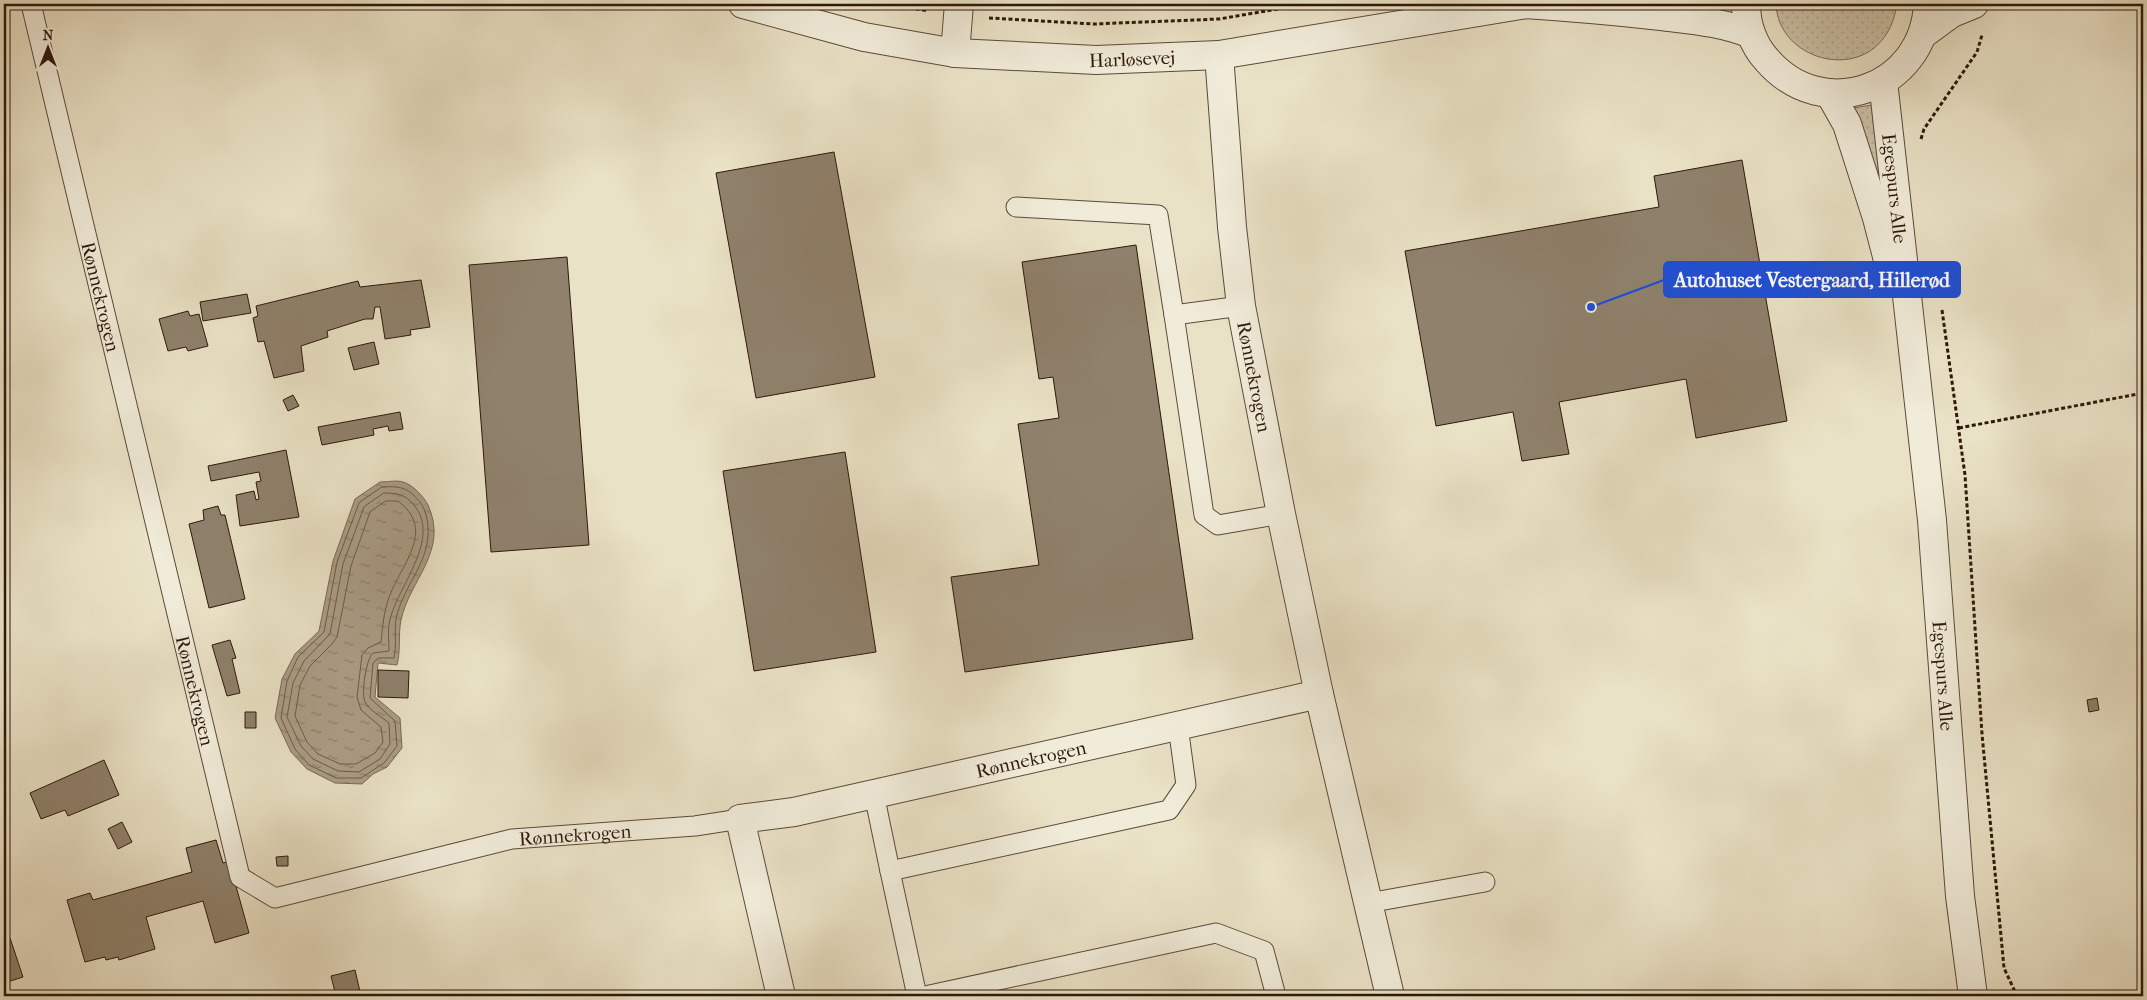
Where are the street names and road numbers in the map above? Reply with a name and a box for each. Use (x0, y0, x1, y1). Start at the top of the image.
street label: Harløsevej (1089, 47, 1176, 72)
street label: Egespurs Alle (1877, 132, 1911, 245)
street label: Rønnekrogen (76, 240, 124, 354)
street label: Rønnekrogen (1232, 320, 1275, 434)
street label: Egespurs Alle (1928, 620, 1958, 732)
street label: Rønnekrogen (171, 634, 218, 748)
street label: Rønnekrogen (974, 737, 1088, 783)
street label: Rønnekrogen (518, 821, 632, 850)

